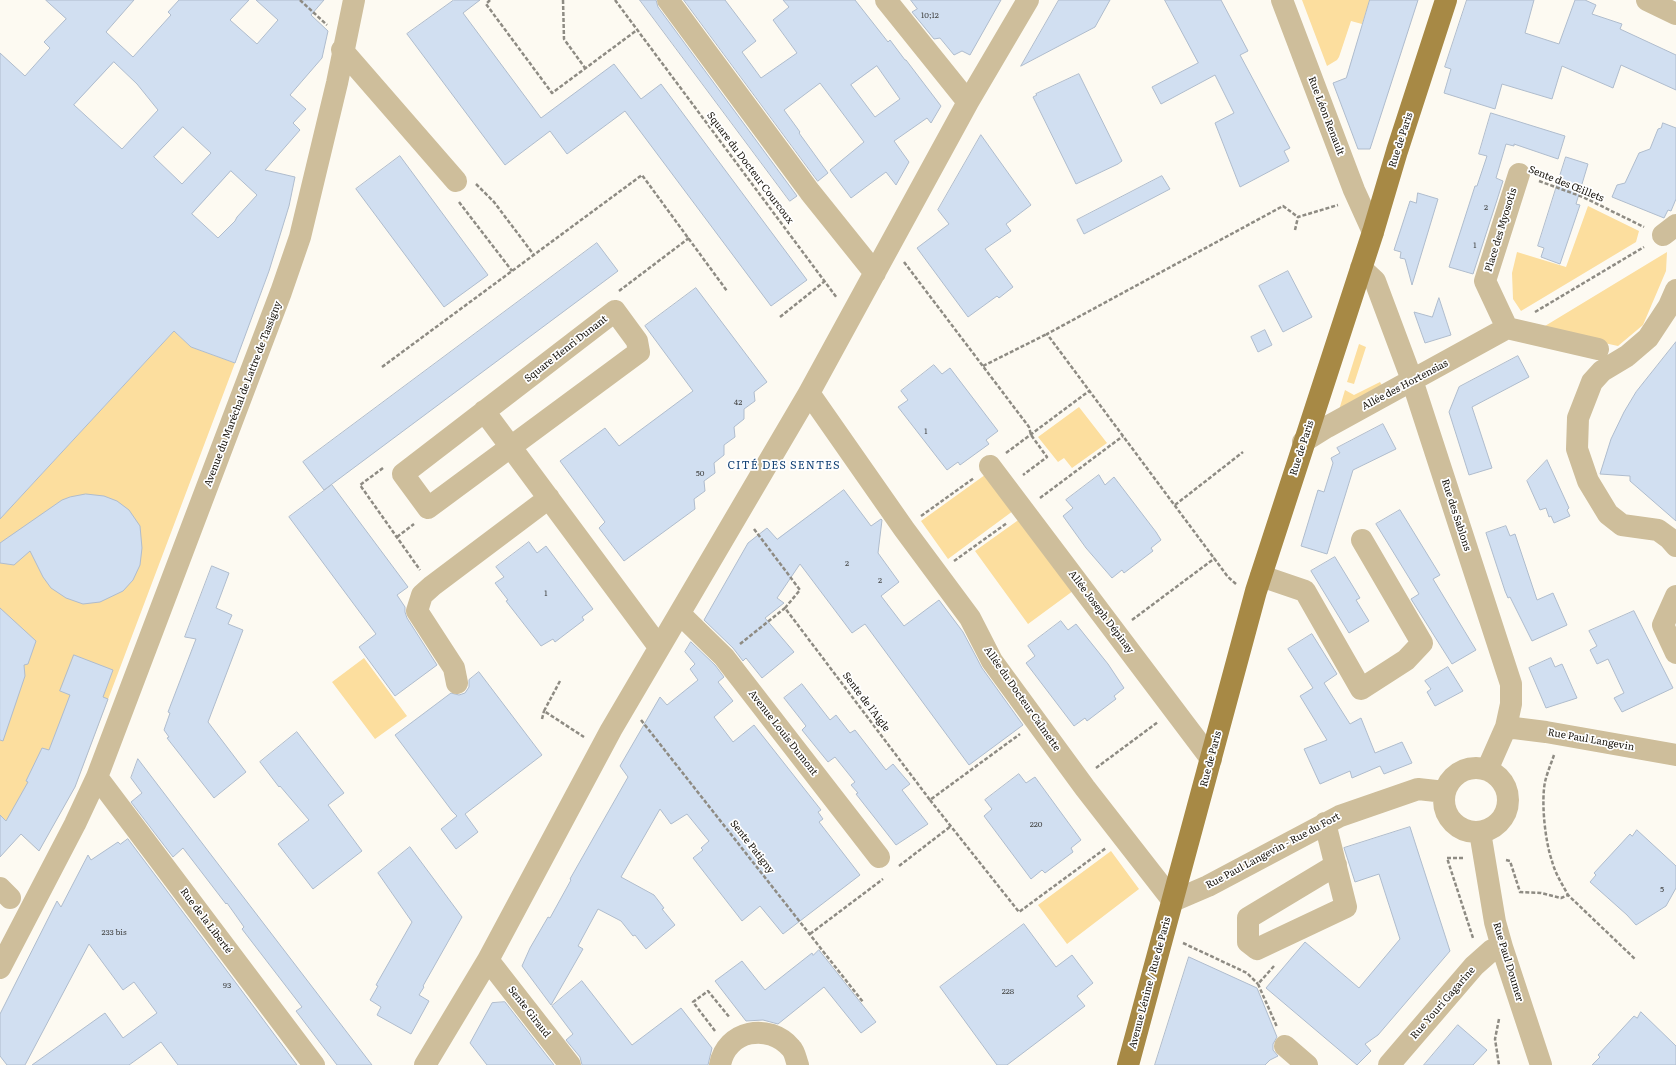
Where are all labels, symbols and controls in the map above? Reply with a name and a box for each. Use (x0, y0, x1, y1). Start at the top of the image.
house number: 10;12 (921, 11, 939, 21)
street label: Rue Léon Renault (1305, 75, 1347, 157)
street label: Square du Docteur Courcoux (704, 110, 796, 226)
street label: Rue de Paris (1386, 111, 1416, 169)
street label: Sente des Œillets (1527, 163, 1605, 205)
street label: Place des Myosotis (1483, 187, 1519, 273)
house number: 2 (1484, 203, 1488, 213)
house number: 1 (1473, 241, 1477, 251)
street label: Avenue du Maréchal de Lattre de Tassigny (202, 299, 284, 489)
street label: Square Henri Dunant (522, 313, 610, 385)
street label: Allée des Hortensias (1360, 357, 1450, 413)
house number: 42 (734, 398, 742, 408)
street label: Rue de Paris (1287, 419, 1317, 477)
house number: 1 (924, 427, 928, 437)
district label: CITÉ DES SENTES (727, 459, 841, 473)
house number: 50 (696, 469, 704, 479)
street label: Rue des Sablons (1439, 478, 1473, 552)
house number: 2 (845, 559, 849, 569)
street label: Allée Joseph Dépinay (1066, 568, 1136, 656)
house number: 2 (878, 576, 882, 586)
house number: 1 (544, 589, 548, 599)
street label: Allée du Docteur Calmette (981, 644, 1063, 754)
street label: Sente de l'Aigle (840, 670, 892, 734)
street label: Avenue Louis Dumont (746, 688, 820, 778)
street label: Rue Paul Langevin (1547, 726, 1635, 754)
street label: Rue de Paris (1198, 730, 1224, 788)
street label: Rue Paul Langevin - Rue du Fort (1204, 810, 1342, 892)
street label: Sente Patigny (727, 818, 777, 876)
house number: 220 (1030, 820, 1042, 830)
house number: 5 (1660, 885, 1664, 895)
street label: Rue de la Liberté (177, 886, 235, 956)
street label: Avenue Lénine / Rue de Paris (1127, 916, 1173, 1050)
street label: Rue Paul Doumer (1490, 921, 1526, 1003)
house number: 233 bis (101, 928, 127, 938)
street label: Rue Youri Gagarine (1408, 964, 1478, 1042)
house number: 93 (223, 981, 231, 991)
street label: Sente Giraud (505, 984, 553, 1040)
house number: 228 (1002, 987, 1014, 997)

